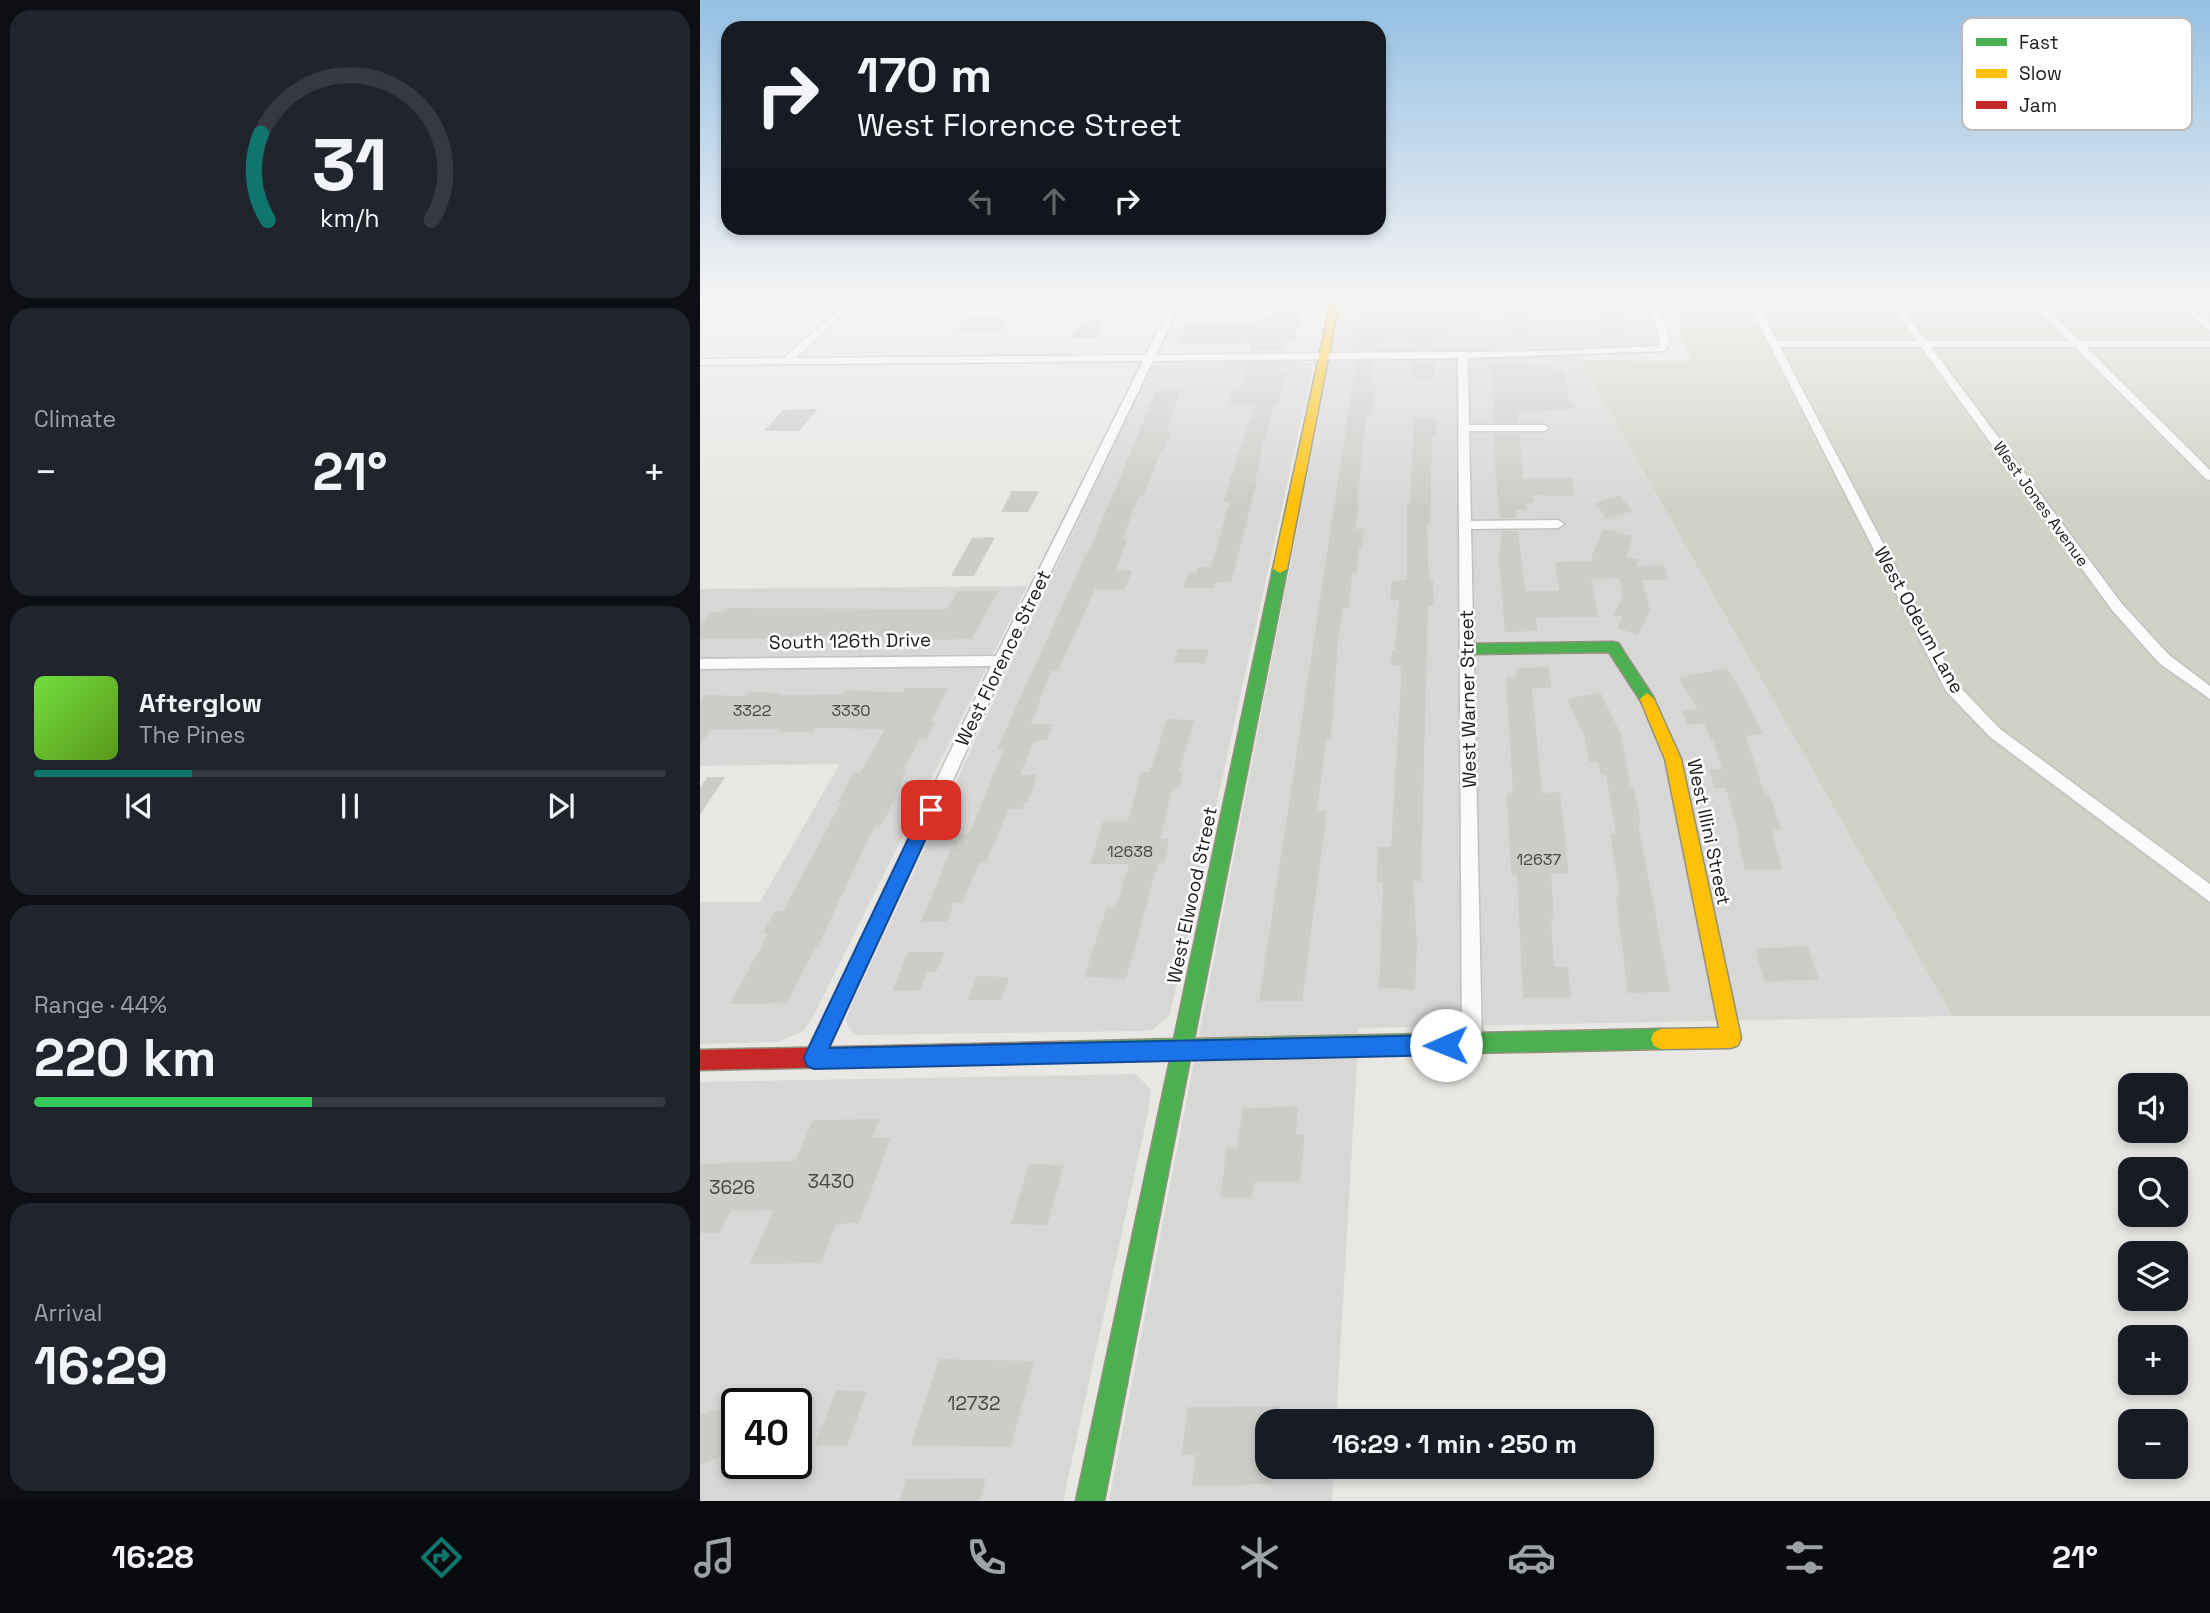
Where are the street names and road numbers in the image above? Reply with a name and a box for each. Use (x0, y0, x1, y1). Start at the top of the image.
street label: West Jones Avenue (1988, 437, 2094, 571)
street label: West Odeum Lane (1868, 542, 1970, 698)
street label: West Florence Street (949, 566, 1057, 750)
street label: West Warner Street (1454, 610, 1482, 788)
street label: South 126th Drive (769, 627, 931, 655)
street label: West Illini Street (1681, 757, 1737, 907)
street label: West Elwood Street (1161, 804, 1223, 986)

